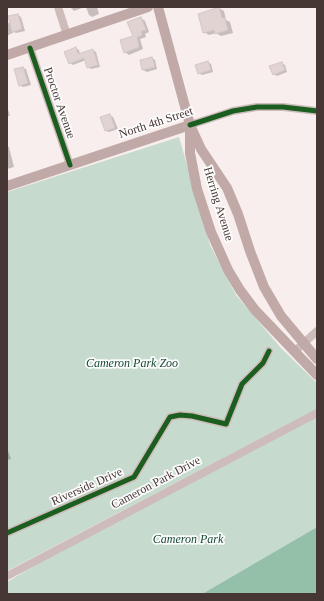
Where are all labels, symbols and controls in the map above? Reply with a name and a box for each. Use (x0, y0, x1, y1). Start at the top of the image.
street label: Proctor Avenue (40, 65, 78, 141)
street label: North 4th Street (117, 104, 195, 142)
street label: Herring Avenue (200, 165, 236, 243)
park label: Cameron Park Zoo (86, 357, 178, 371)
street label: Cameron Park Drive (109, 453, 203, 513)
street label: Riverside Drive (49, 465, 125, 509)
park label: Cameron Park (153, 533, 223, 547)

